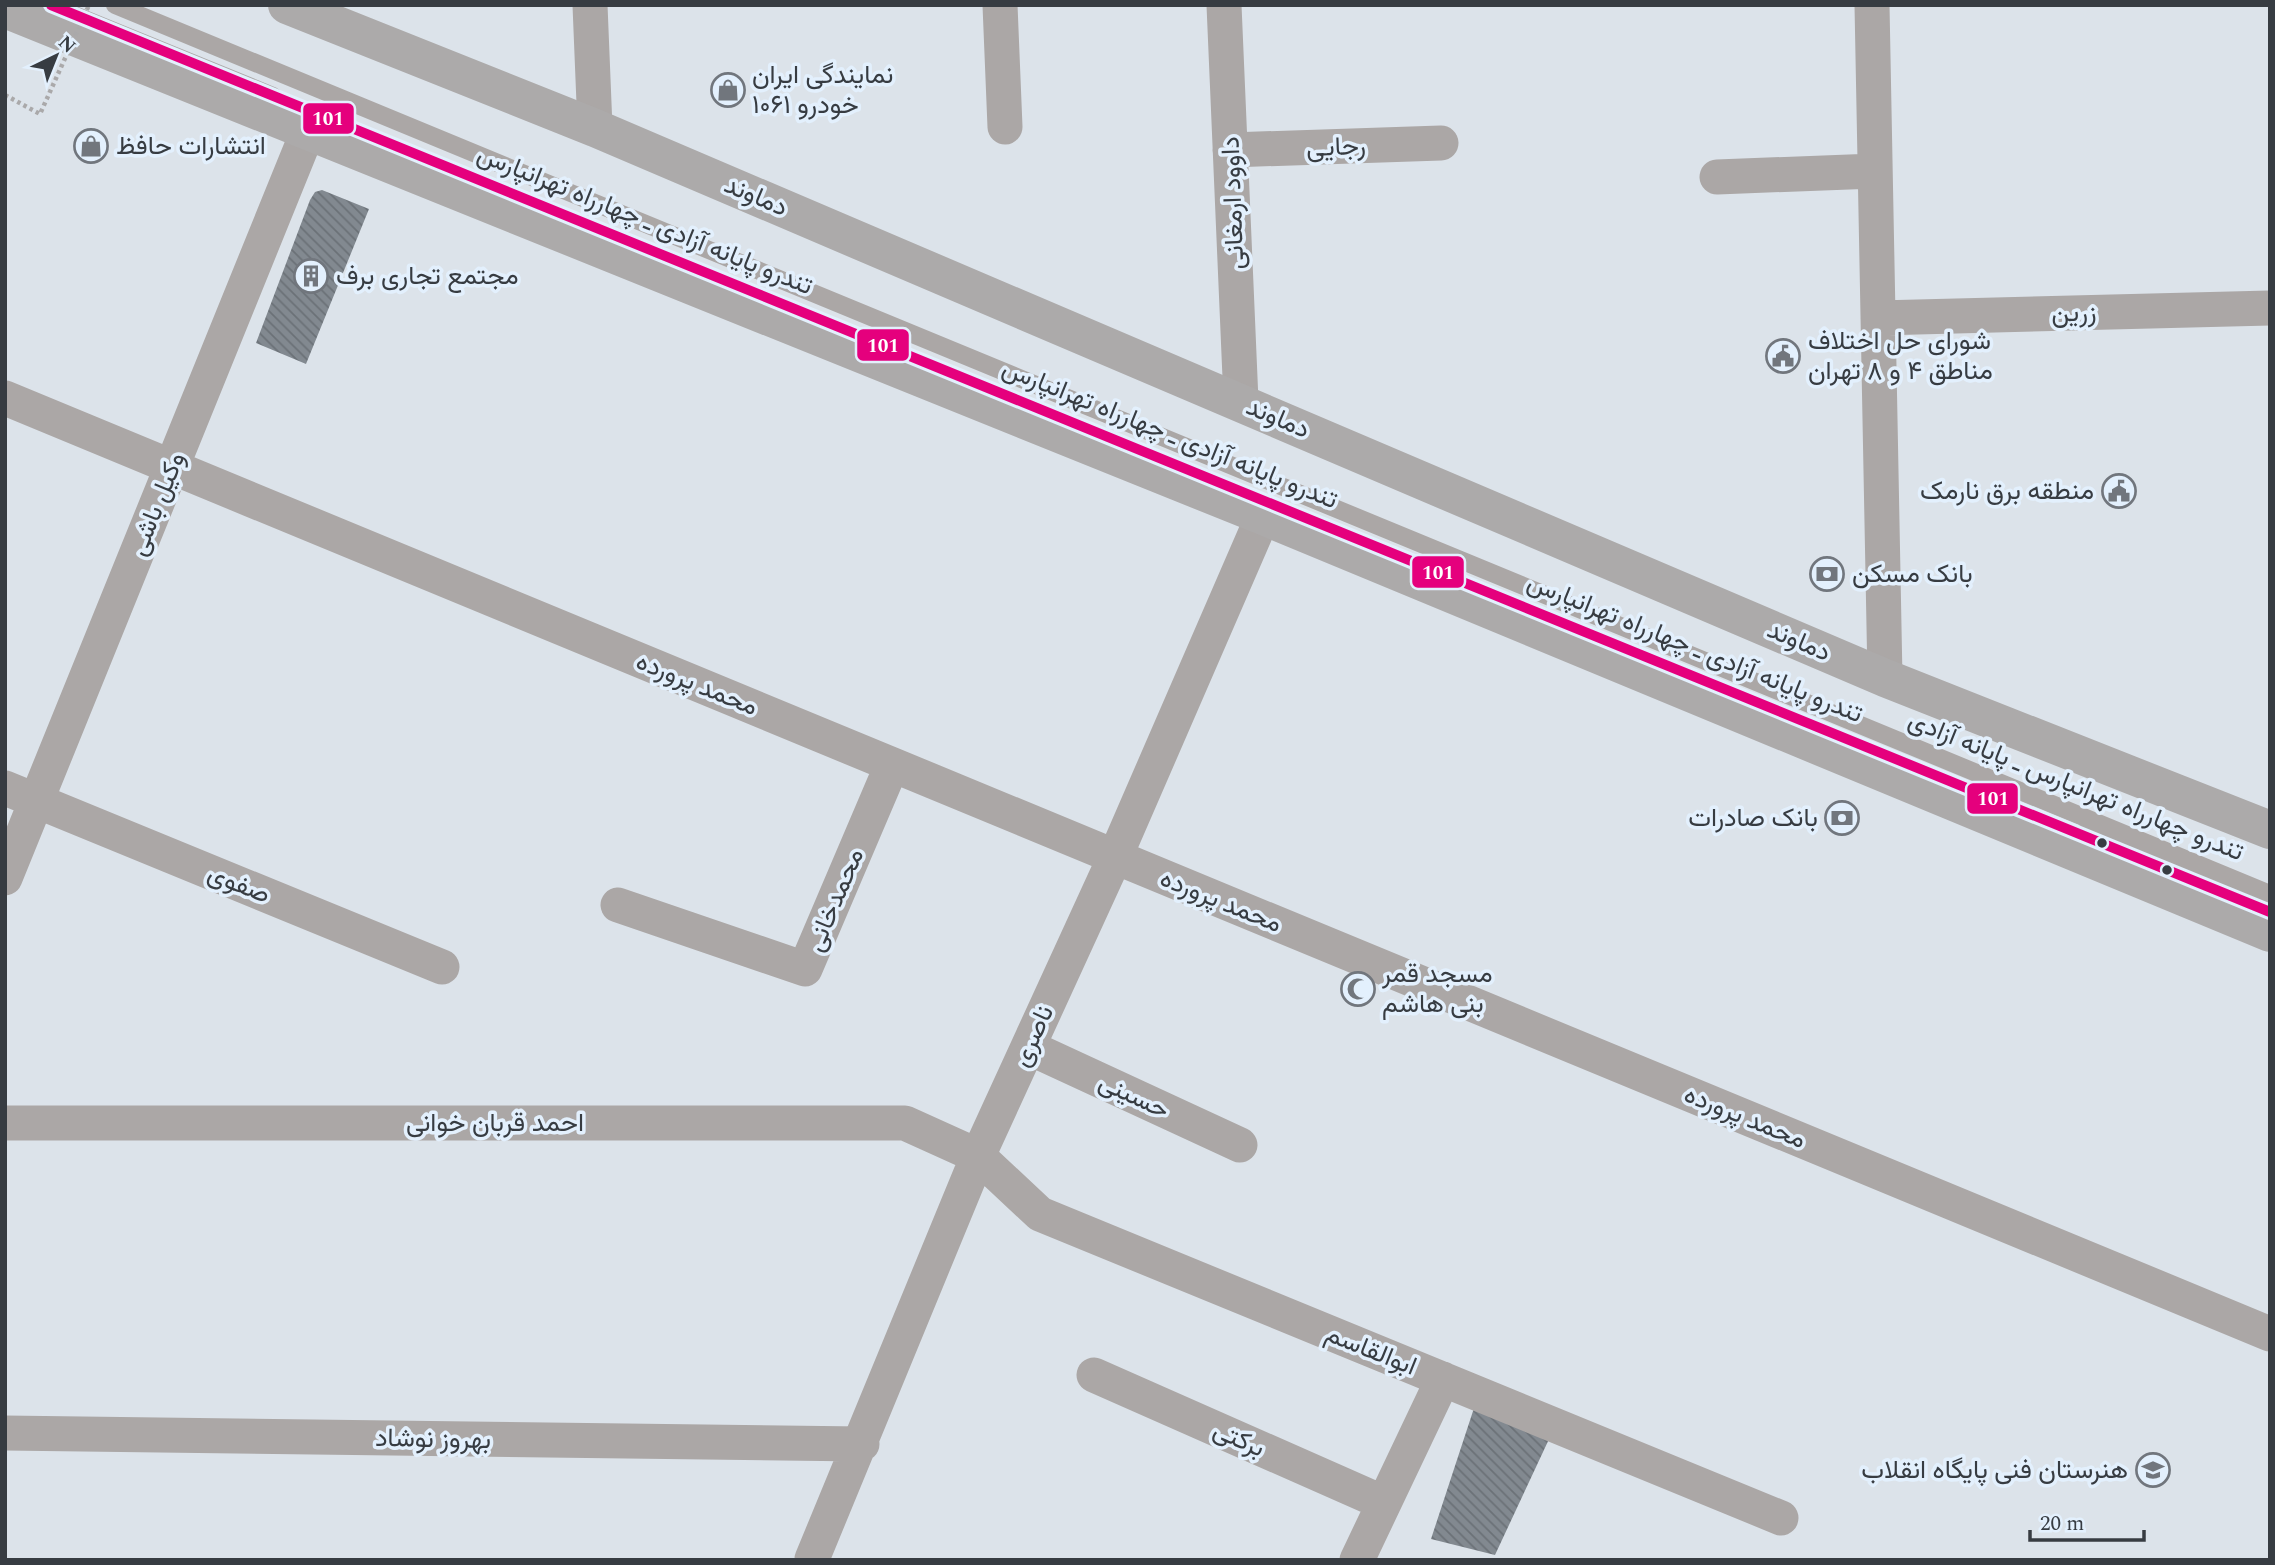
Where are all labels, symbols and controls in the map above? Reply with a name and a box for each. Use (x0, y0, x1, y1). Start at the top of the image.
north arrow (21, 21, 91, 91)
text: N (51, 29, 82, 61)
place label: نمایندگی ایران خودرو ۱۰۶۱ (752, 55, 893, 125)
shop icon: نمایندگی ایران خودرو ۱۰۶۱ (709, 71, 747, 109)
line badge: 101 (302, 102, 355, 135)
text: 101 (312, 105, 344, 134)
place label: انتشارات حافظ (116, 126, 266, 166)
street label: رجایی (1306, 126, 1366, 168)
shop icon: انتشارات حافظ (72, 127, 110, 165)
street label: تندرو پایانه آزادی ـ چهارراه تهرانپارس (471, 134, 819, 306)
street label: داوود ارمغانی (1211, 136, 1255, 270)
street label: دماوند (718, 165, 794, 227)
place label: مجتمع تجاری برف (336, 256, 519, 296)
building icon: مجتمع تجاری برف (292, 257, 330, 295)
street label: زرین (2051, 293, 2097, 333)
place label: شورای حل اختلاف مناطق ۴ و ۸ تهران (1808, 321, 1993, 391)
line badge: 101 (856, 328, 910, 362)
text: 101 (867, 332, 899, 361)
public building icon: شورای حل اختلاف مناطق ۴ و ۸ تهران (1764, 337, 1802, 375)
street label: تندرو پایانه آزادی ـ چهارراه تهرانپارس (996, 348, 1344, 520)
street label: دماوند (1240, 387, 1316, 449)
street label: وکیل باشی (118, 446, 196, 562)
place label: منطقه برق نارمک (1920, 471, 2094, 511)
public building icon: منطقه برق نارمک (2100, 472, 2138, 510)
place label: بانک مسکن (1852, 554, 1973, 594)
line badge: 101 (1411, 555, 1465, 589)
bank icon: بانک مسکن (1808, 555, 1846, 593)
text: 101 (1422, 559, 1454, 588)
street label: تندرو پایانه آزادی ـ چهارراه تهرانپارس (1521, 562, 1869, 734)
street label: دماوند (1761, 610, 1837, 672)
street label: محمد پرورده (630, 641, 764, 727)
street label: تندرو چهارراه تهرانپارس ـ پایانه آزادی (1902, 700, 2250, 872)
line badge: 101 (1966, 782, 2019, 815)
text: 101 (1977, 785, 2009, 814)
place label: بانک صادرات (1688, 798, 1818, 838)
bank icon: بانک صادرات (1823, 799, 1861, 837)
unlabelled marker (2095, 836, 2109, 850)
street label: محمدخانی (795, 842, 875, 958)
street label: صفوی (202, 853, 276, 915)
street label: محمد پرورده (1154, 858, 1288, 944)
unlabelled marker (2160, 863, 2174, 877)
place label: مسجد قمر بنی هاشم (1381, 954, 1493, 1024)
mosque icon: مسجد قمر بنی هاشم (1339, 970, 1377, 1008)
street label: ناصری (1001, 998, 1065, 1074)
street label: حسینی (1092, 1062, 1176, 1130)
street label: محمد پرورده (1678, 1074, 1812, 1160)
street label: احمد قربان خوانی (406, 1103, 584, 1143)
street label: ابوالقاسم (1319, 1314, 1423, 1386)
street label: برکتی (1207, 1410, 1271, 1468)
street label: بهروز نوشاد (375, 1418, 491, 1460)
place label: هنرستان فنی پایگاه انقلاب (1861, 1450, 2128, 1490)
school or university icon: هنرستان فنی پایگاه انقلاب (2134, 1451, 2172, 1489)
scale bar (2030, 1498, 2144, 1542)
text: 20 m (2040, 1508, 2084, 1540)

